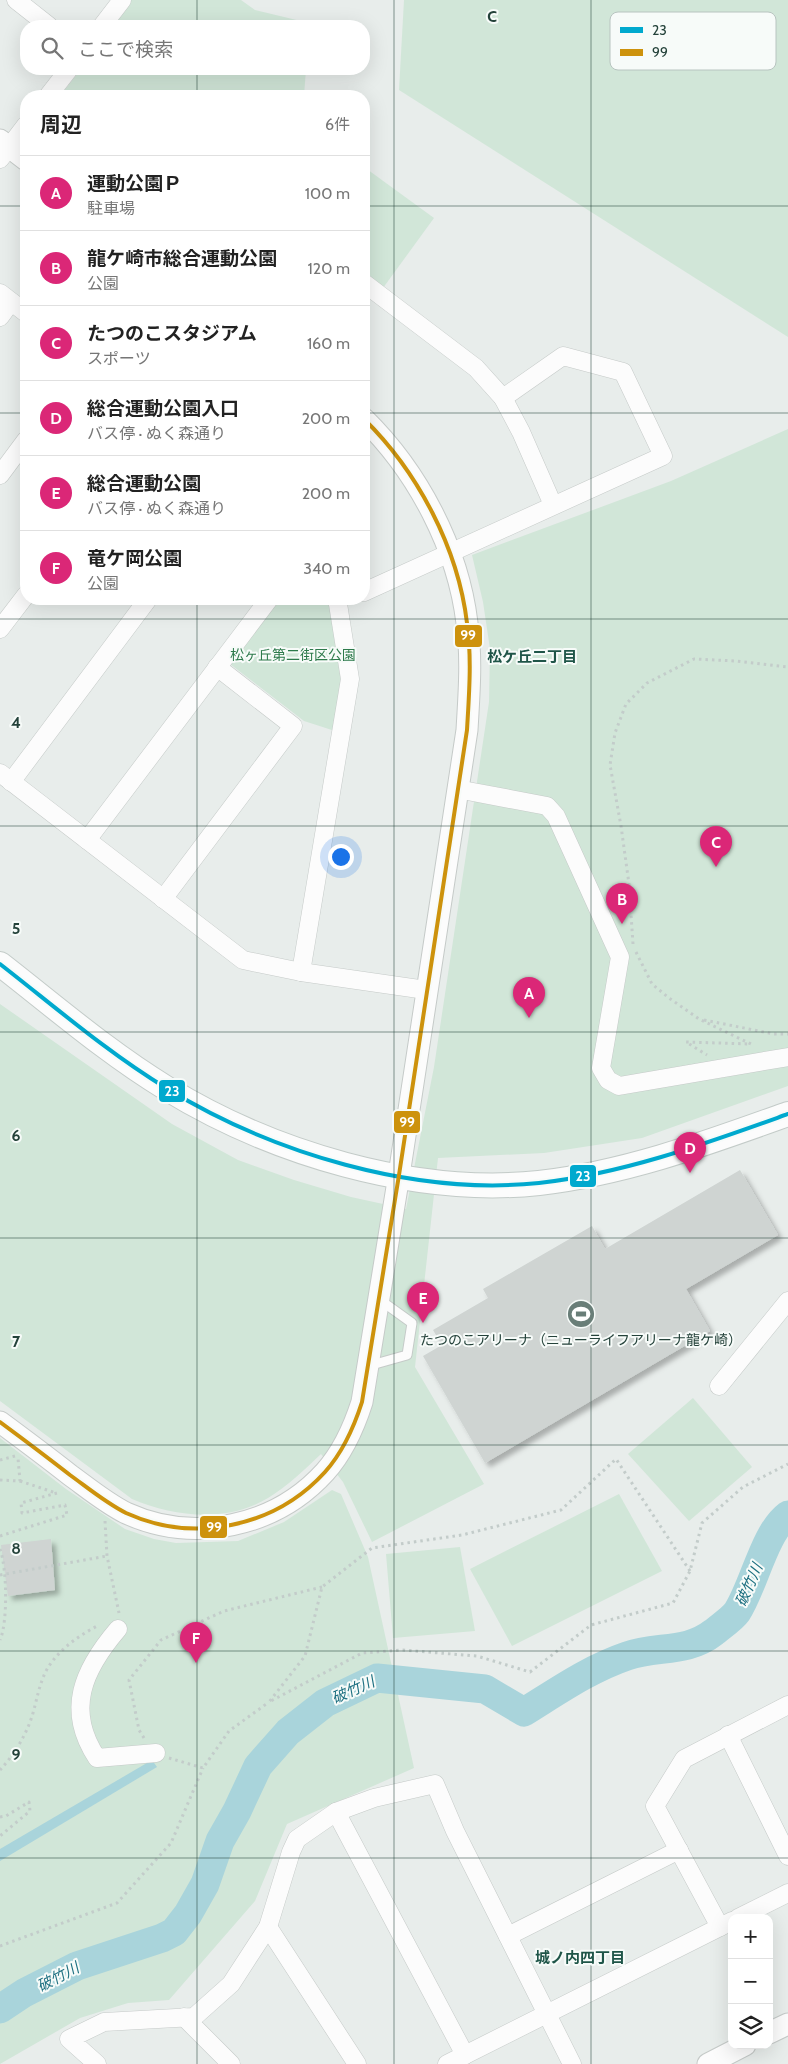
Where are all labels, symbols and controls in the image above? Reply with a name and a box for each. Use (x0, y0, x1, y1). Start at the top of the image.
text: C (487, 7, 497, 26)
legend (610, 12, 776, 70)
search box (20, 20, 370, 75)
text: 23 (652, 21, 667, 39)
icon: search (38, 34, 66, 62)
text: ここで検索 (78, 38, 173, 61)
text: 99 (652, 43, 668, 61)
text: 周辺 (40, 112, 82, 137)
text: 6件 (325, 115, 350, 134)
text: 運動公園Ｐ (87, 172, 182, 195)
text: A (51, 184, 61, 203)
text: 100 m (305, 184, 350, 203)
text: 駐車場 (87, 199, 135, 218)
text: 龍ケ崎市総合運動公園 (87, 247, 277, 270)
text: B (51, 259, 61, 278)
text: 120 m (308, 259, 350, 278)
text: 公園 (87, 274, 119, 293)
text: たつのこスタジアム (87, 322, 257, 345)
text: C (51, 334, 61, 353)
text: 160 m (307, 334, 350, 353)
text: スポーツ (87, 349, 151, 368)
text: 総合運動公園入口 (87, 397, 239, 420)
text: D (50, 409, 62, 428)
text: 200 m (302, 409, 350, 428)
text: バス停 · ぬく森通り (87, 424, 226, 443)
text: 総合運動公園 (87, 472, 201, 495)
text: E (51, 484, 61, 503)
text: 200 m (302, 484, 350, 503)
text: バス停 · ぬく森通り (87, 499, 226, 518)
text: 竜ケ岡公園 (87, 547, 182, 570)
text: F (52, 559, 60, 578)
text: 340 m (303, 559, 350, 578)
text: 公園 (87, 574, 119, 593)
line badge: 99 (454, 624, 483, 648)
text: 99 (460, 626, 476, 644)
park label: 松ヶ丘第二街区公園 (230, 646, 356, 664)
district label: 松ケ丘二丁目 (487, 648, 577, 666)
text: 4 (11, 713, 21, 732)
pin: C (700, 826, 732, 867)
your location (328, 844, 354, 870)
pin: B (606, 883, 638, 924)
text: 5 (12, 919, 20, 938)
pin: A (513, 977, 545, 1018)
line badge: 23 (158, 1079, 186, 1103)
text: 23 (165, 1082, 179, 1100)
line badge: 99 (393, 1110, 421, 1134)
text: 99 (399, 1113, 415, 1131)
text: 6 (12, 1126, 21, 1145)
pin: D (674, 1132, 706, 1173)
line badge: 23 (569, 1164, 597, 1188)
text: 23 (576, 1167, 590, 1185)
pin: E (407, 1282, 439, 1323)
sports icon: たつのこアリーナ（ニューライフアリーナ龍ケ崎） (566, 1299, 596, 1329)
place label: たつのこアリーナ（ニューライフアリーナ龍ケ崎） (420, 1331, 742, 1349)
text: 7 (12, 1332, 21, 1351)
line badge: 99 (199, 1515, 228, 1539)
text: 99 (206, 1518, 222, 1536)
text: 8 (11, 1539, 21, 1558)
water label: 破竹川 (732, 1559, 767, 1609)
pin: F (180, 1622, 212, 1663)
water label: 破竹川 (329, 1672, 379, 1707)
text: 9 (12, 1745, 21, 1764)
map controls (728, 1914, 773, 2049)
button: + (728, 1914, 773, 1959)
district label: 城ノ内四丁目 (535, 1949, 625, 1967)
water label: 破竹川 (34, 1958, 84, 1996)
button: − (728, 1959, 773, 2004)
button: layers (728, 2004, 773, 2049)

